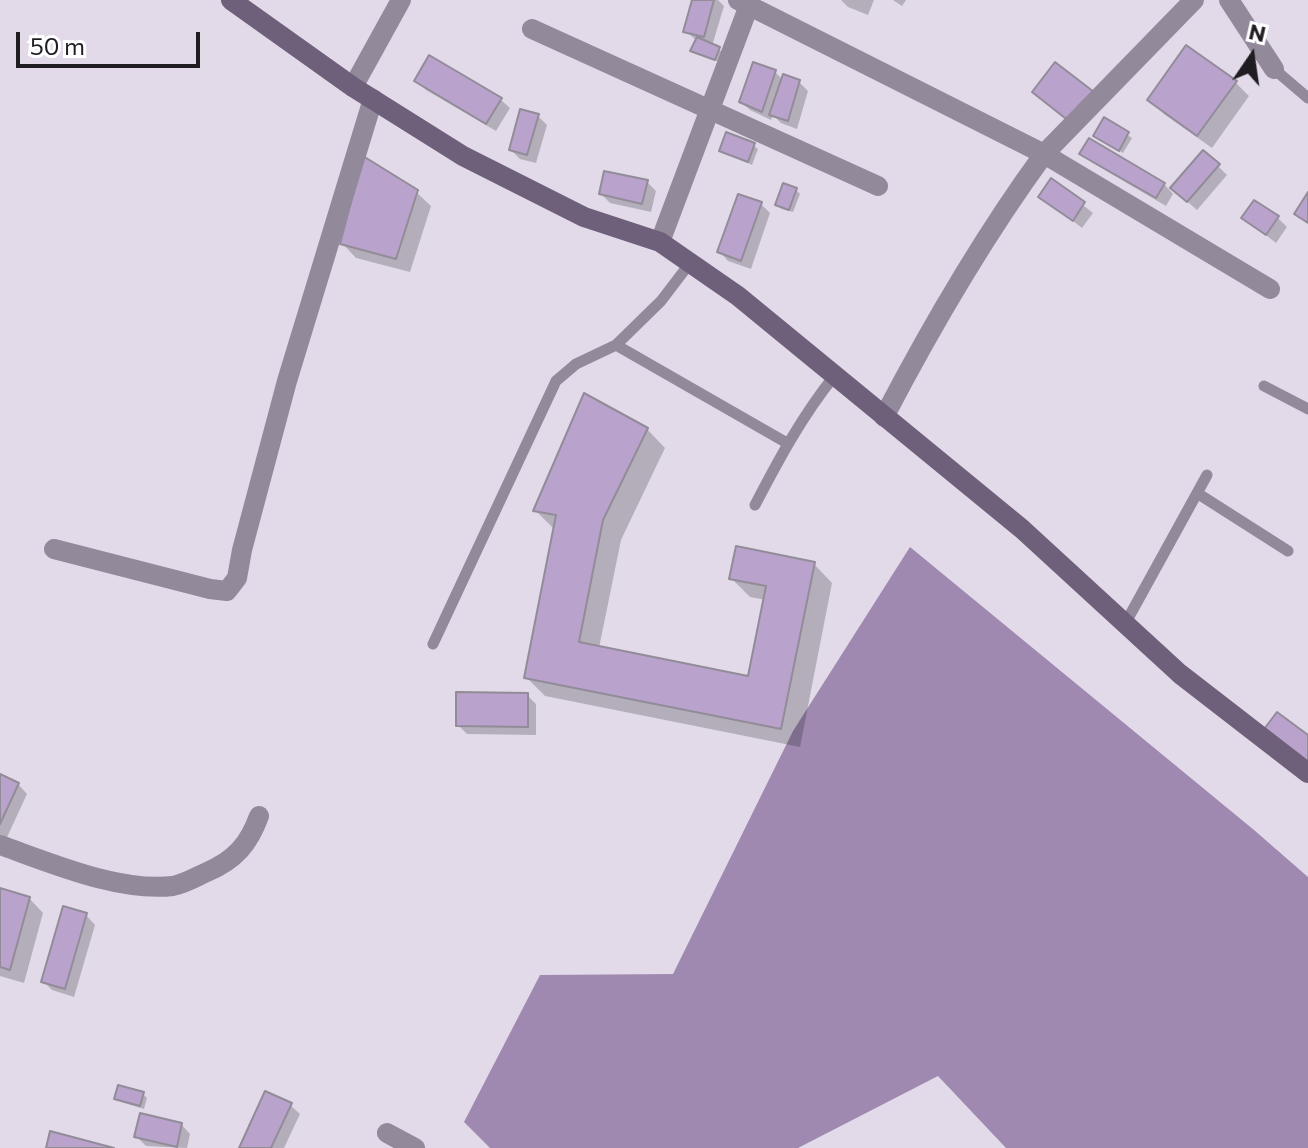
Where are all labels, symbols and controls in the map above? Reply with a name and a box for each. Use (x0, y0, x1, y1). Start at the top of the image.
scale bar (20, 16, 204, 66)
north arrow (1212, 16, 1292, 96)
text: N (1246, 17, 1269, 47)
text: 50 m (30, 31, 85, 60)

